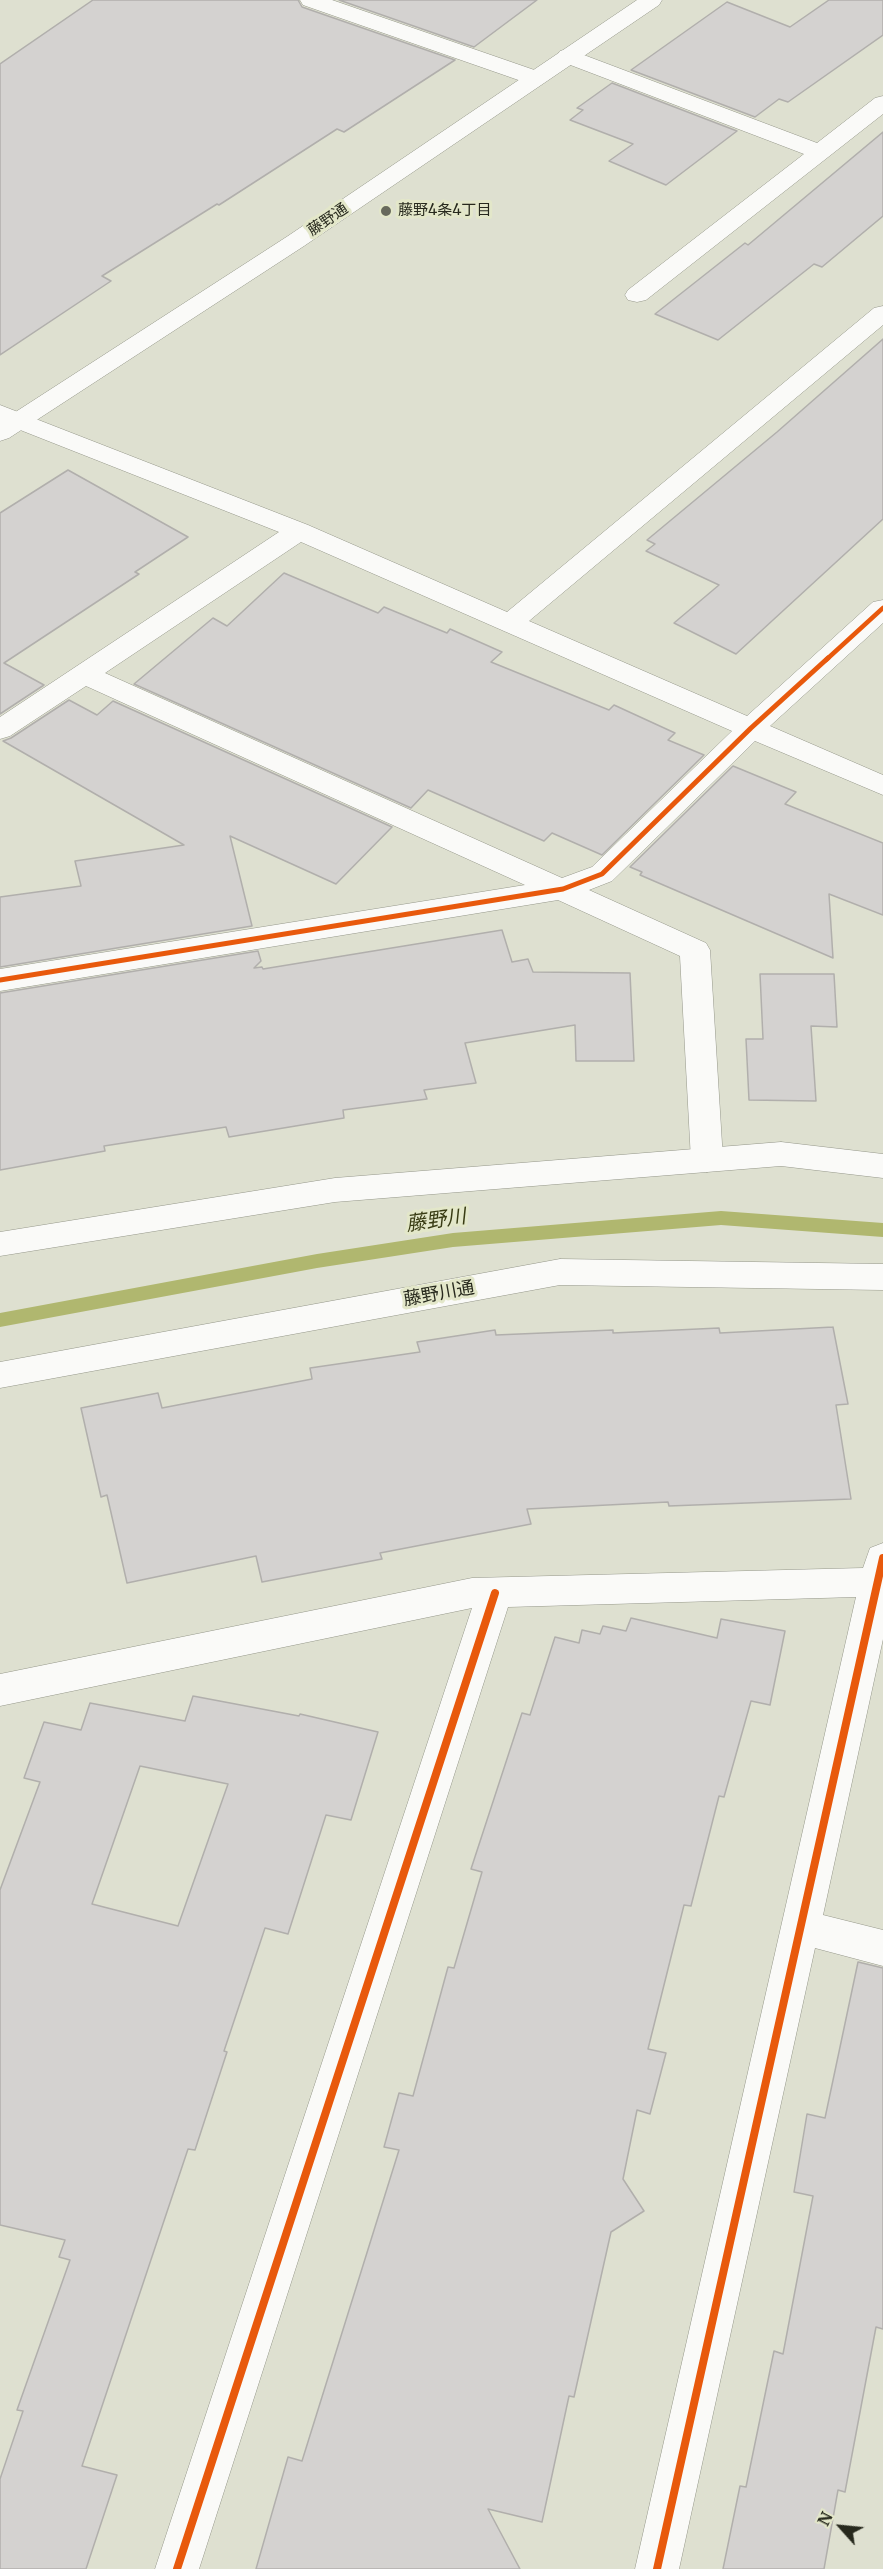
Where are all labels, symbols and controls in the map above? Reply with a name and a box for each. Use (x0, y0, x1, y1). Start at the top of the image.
street label: 藤野通 (304, 200, 352, 240)
place label: 藤野4条4丁目 (398, 202, 491, 220)
marker: 藤野4条4丁目 (379, 204, 393, 218)
water label: 藤野川 (405, 1205, 467, 1237)
street label: 藤野川通 (402, 1277, 476, 1311)
north arrow (811, 2497, 871, 2557)
text: N (813, 2509, 837, 2529)

